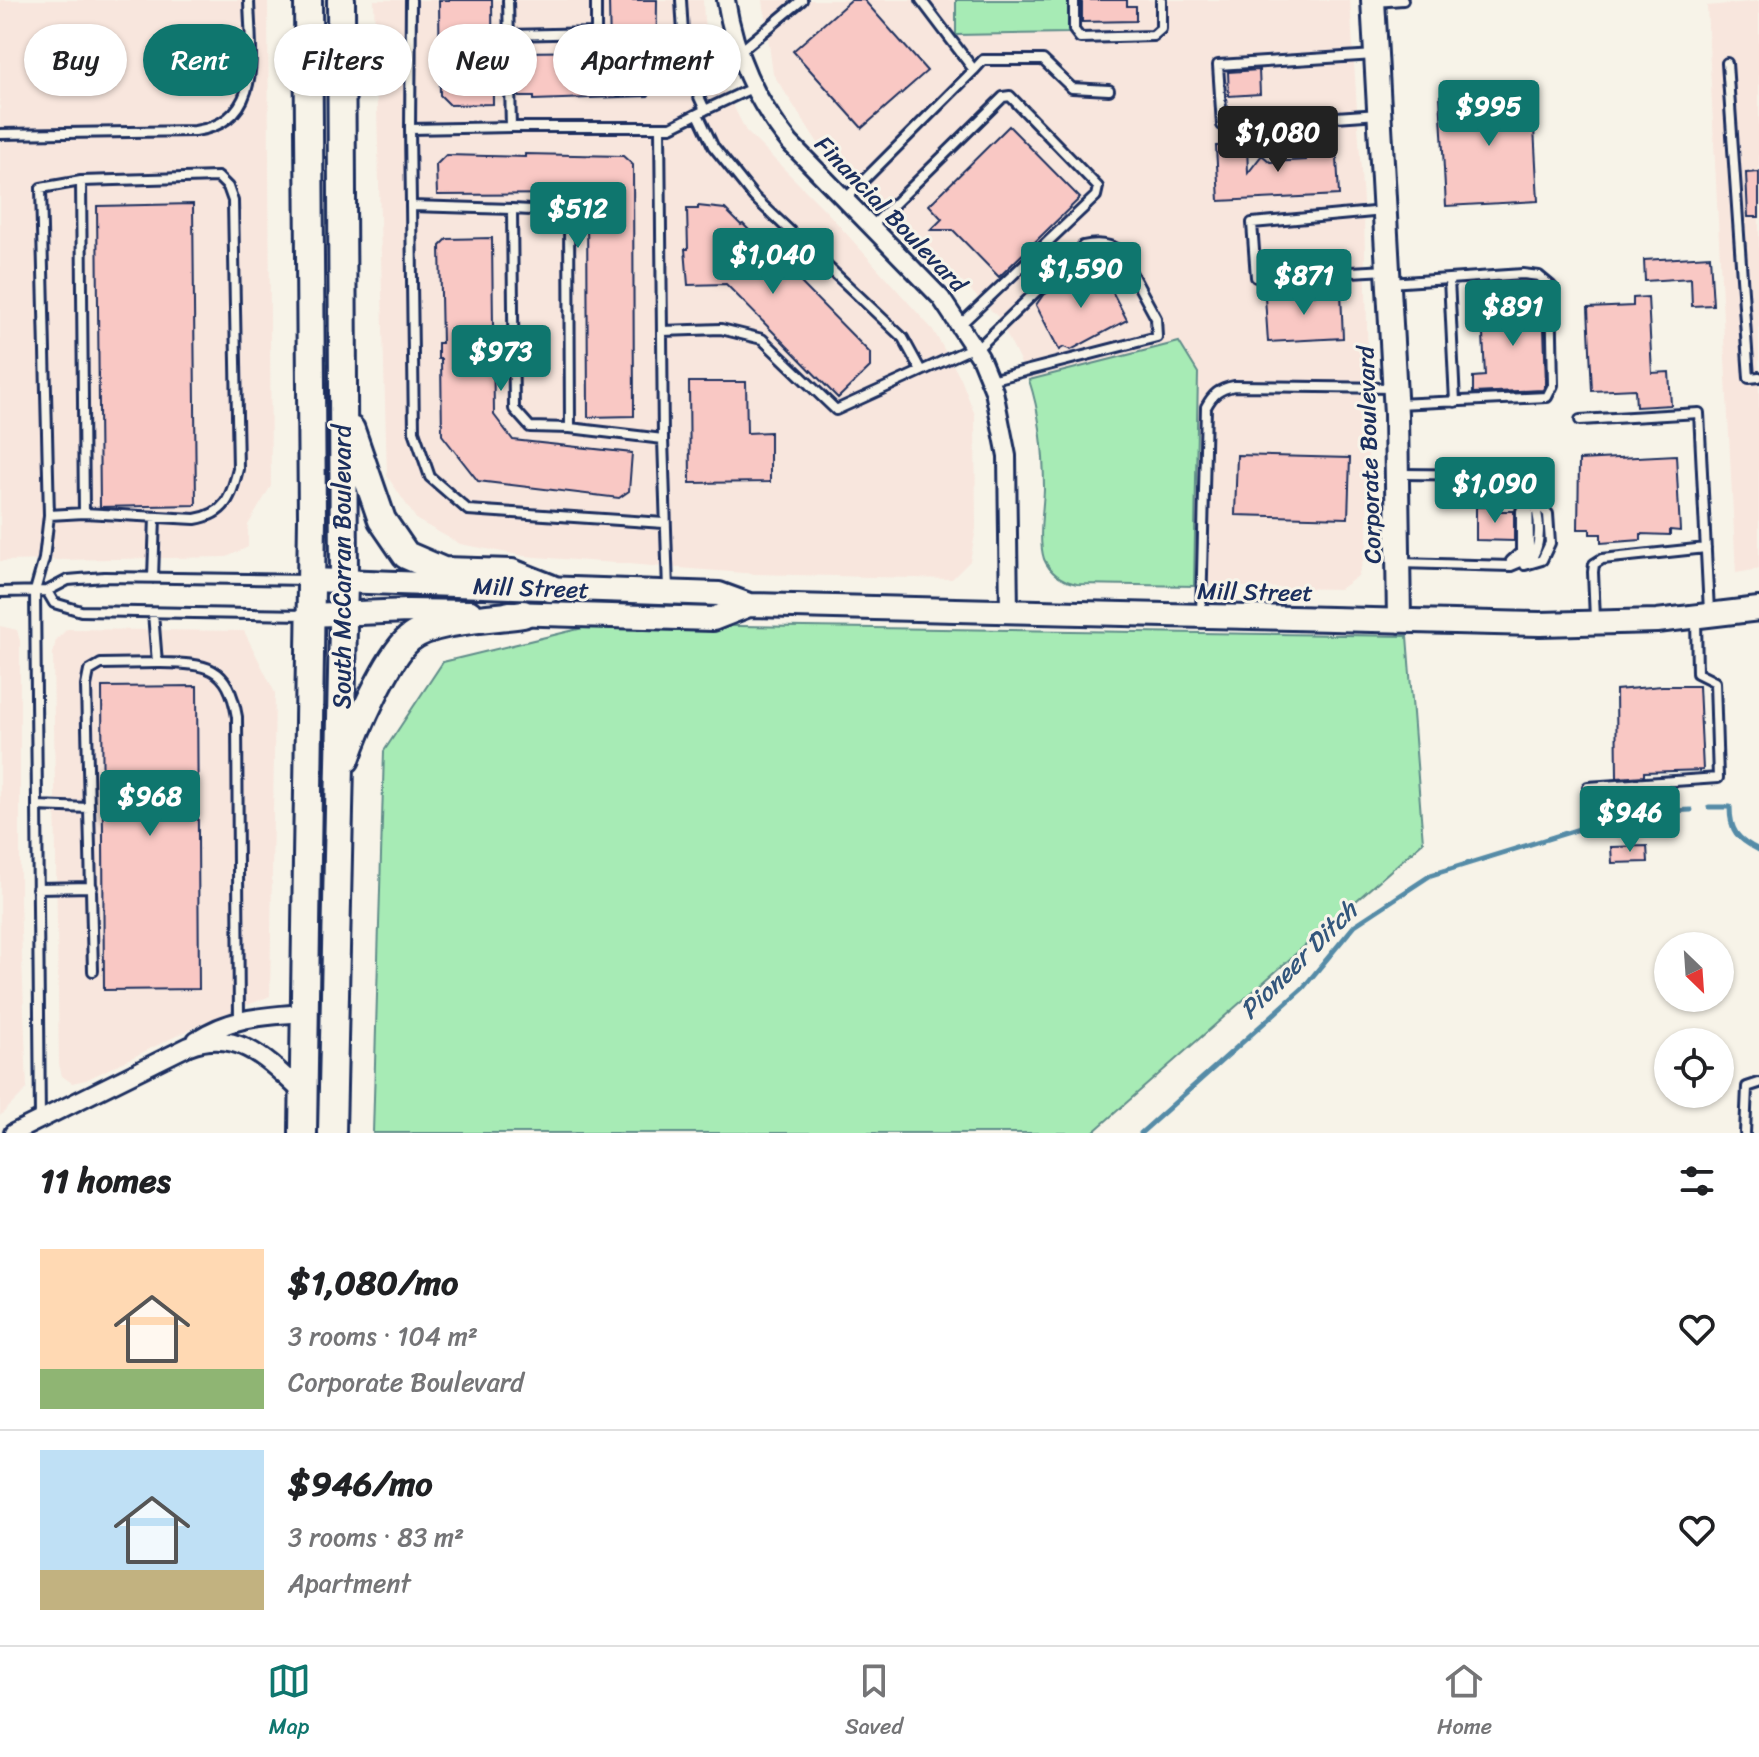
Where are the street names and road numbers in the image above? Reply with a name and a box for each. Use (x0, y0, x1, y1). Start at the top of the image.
street label: Financial Boulevard (804, 125, 979, 304)
street label: Corporate Boulevard (1344, 344, 1394, 565)
street label: South McCarran Boulevard (321, 423, 363, 709)
street label: Mill Street (472, 565, 590, 611)
street label: Mill Street (1197, 570, 1313, 614)

